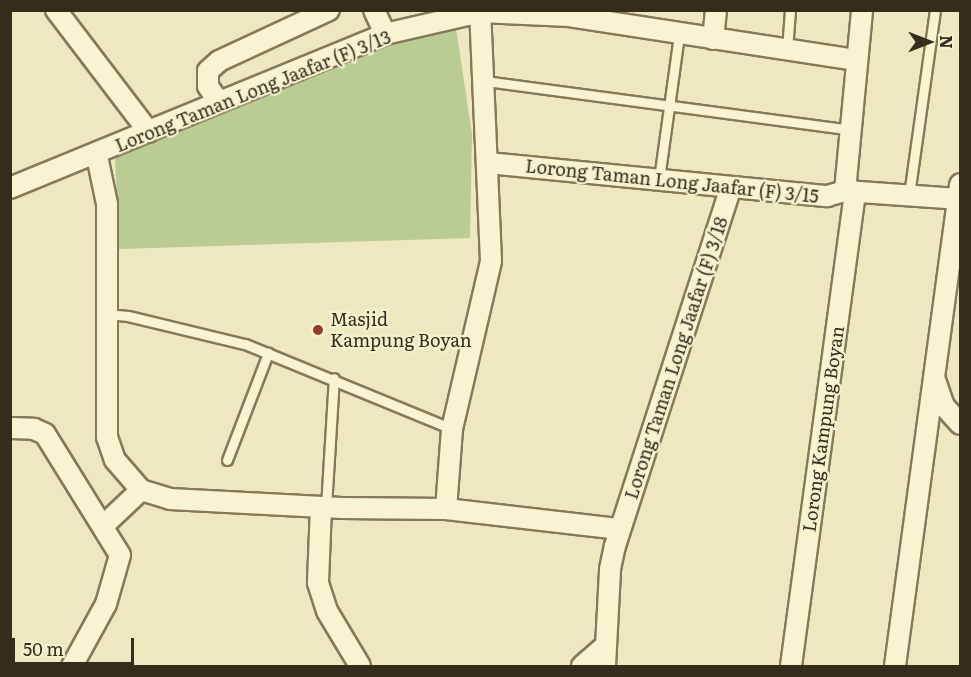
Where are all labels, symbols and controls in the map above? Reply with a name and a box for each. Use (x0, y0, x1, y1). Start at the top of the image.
north arrow (899, 12, 959, 72)
street label: Lorong Taman Long Jaafar (F) 3/13 (112, 26, 394, 156)
text: N (935, 35, 959, 49)
street label: Lorong Taman Long Jaafar (F) 3/15 (524, 155, 820, 207)
street label: Lorong Taman Long Jaafar (F) 3/18 (620, 214, 732, 502)
place label: Masjid Kampung Boyan (330, 309, 472, 352)
marker: Masjid Kampung Boyan (311, 323, 325, 337)
street label: Lorong Kampung Boyan (798, 325, 848, 533)
scale bar (15, 626, 136, 664)
text: 50 m (23, 635, 64, 662)

